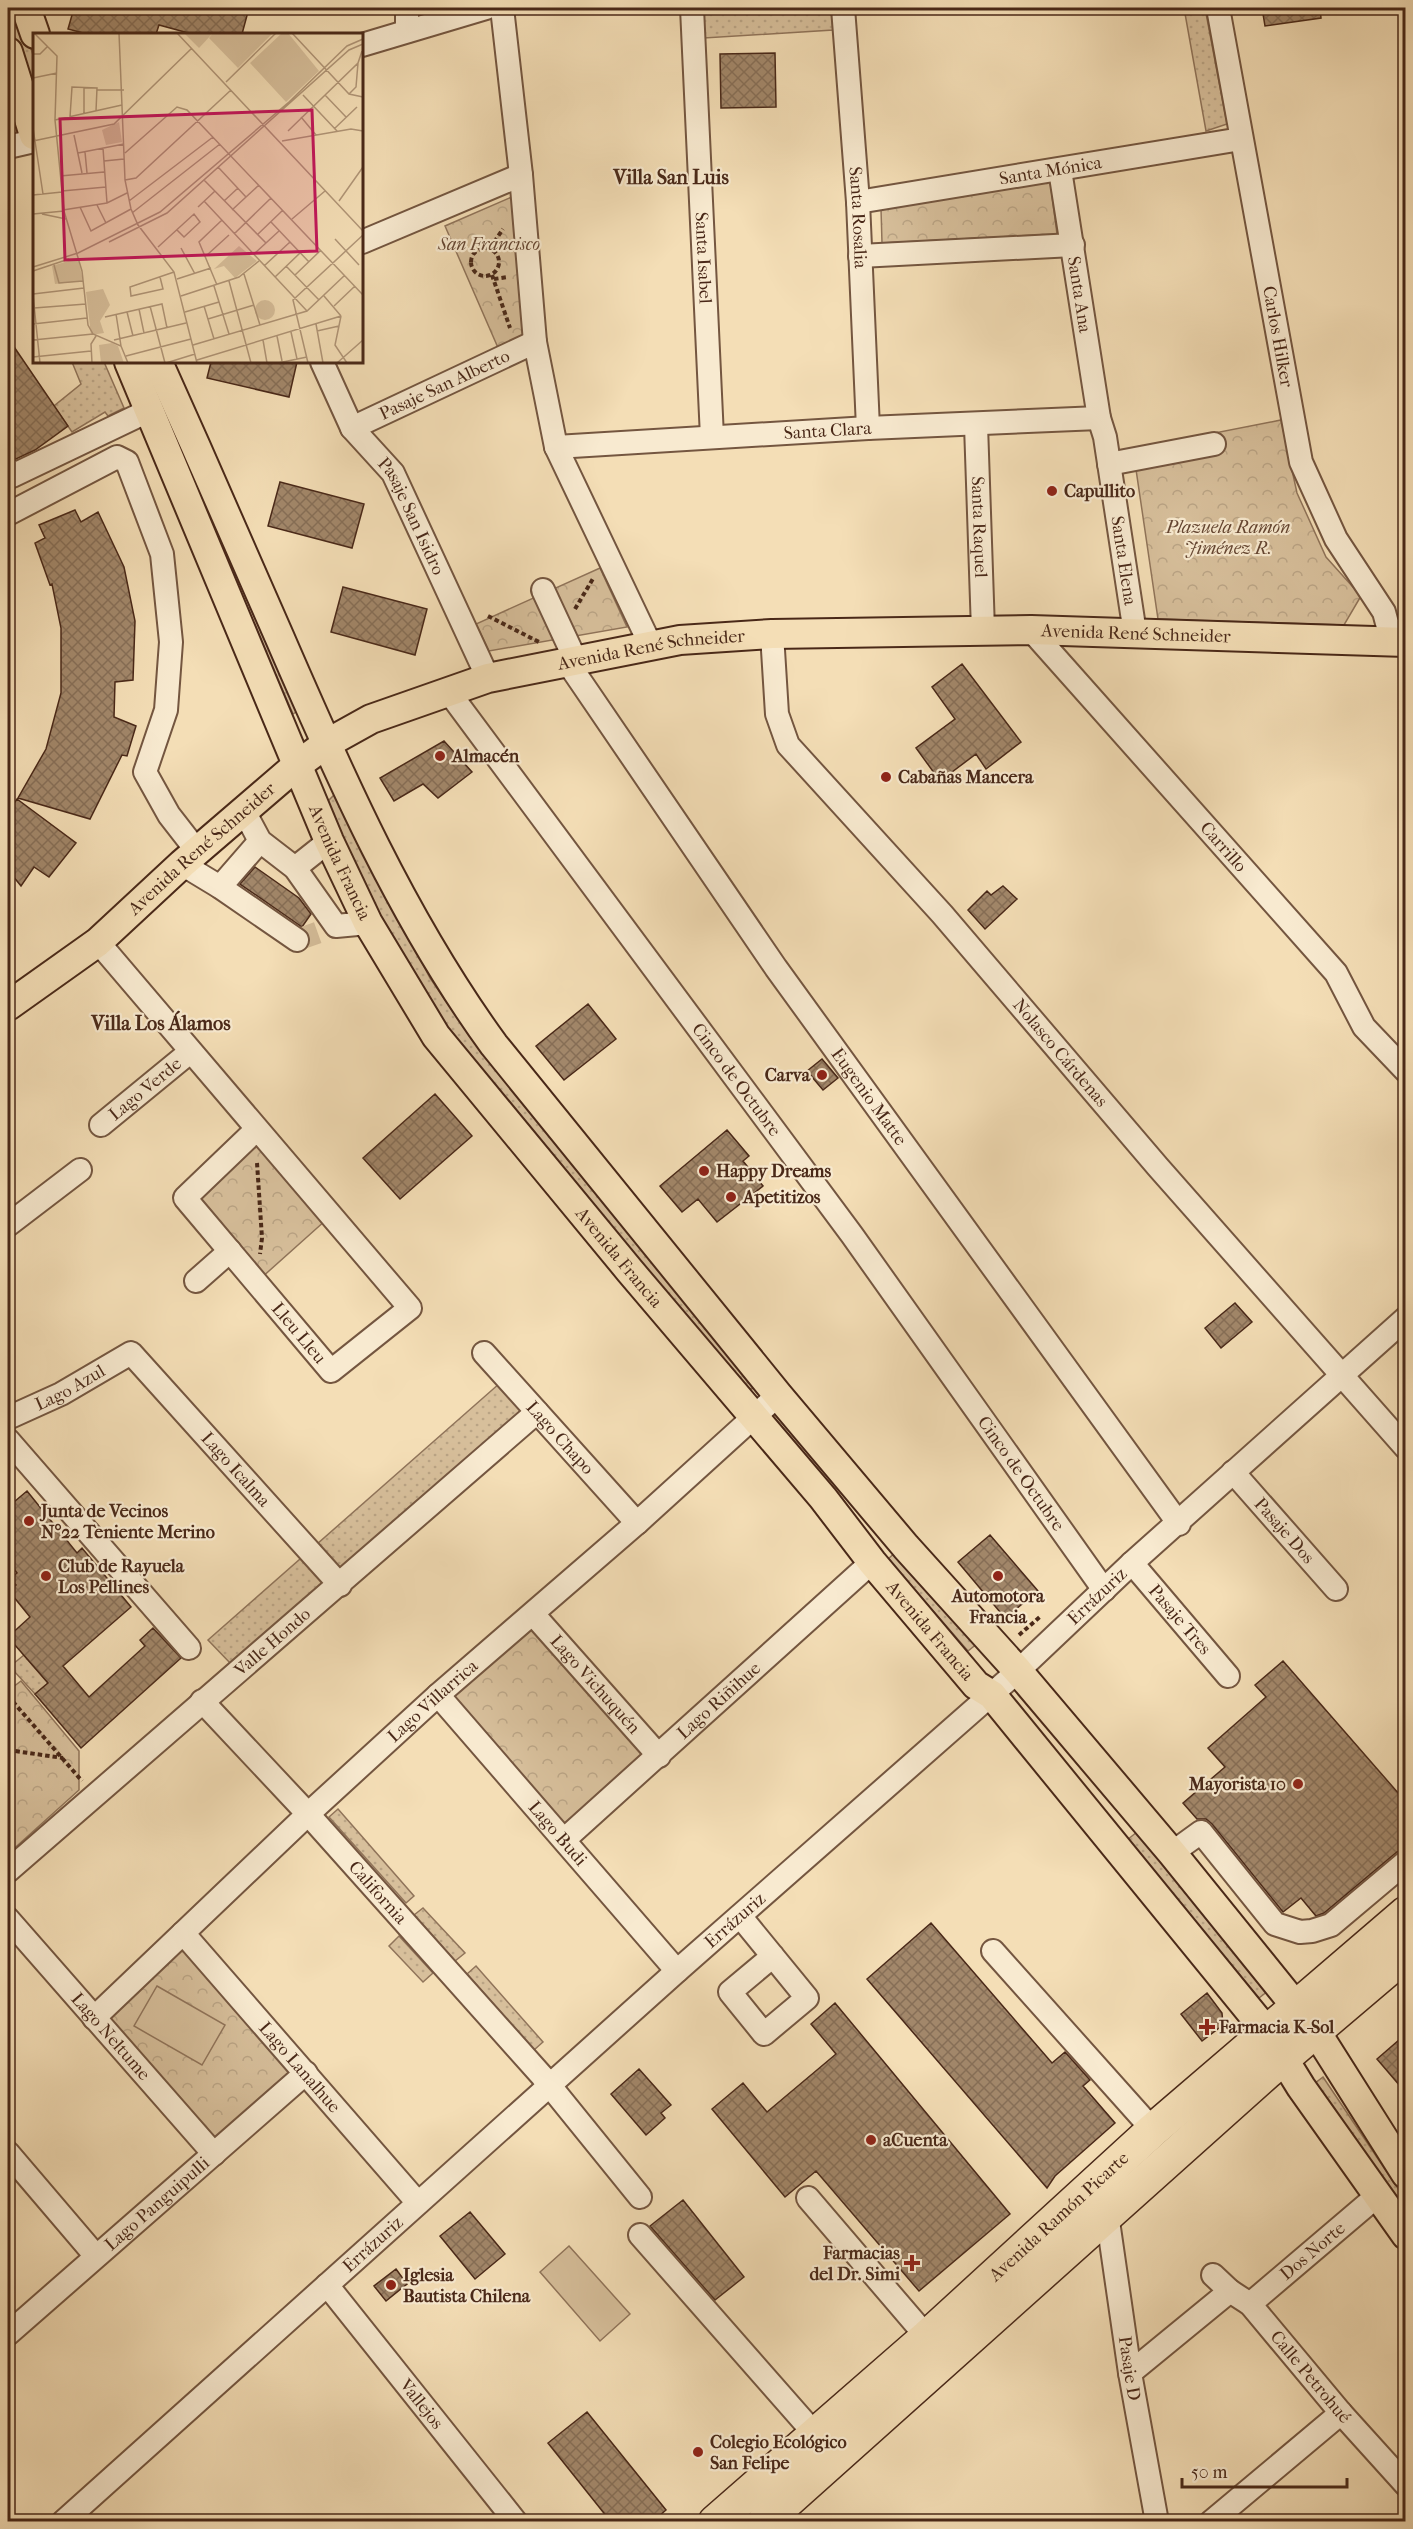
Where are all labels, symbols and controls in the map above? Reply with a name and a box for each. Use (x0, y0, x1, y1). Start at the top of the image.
inset map (33, 33, 363, 363)
street label: Santa Mónica (998, 152, 1104, 190)
district label: Villa San Luis (612, 166, 729, 189)
street label: Santa Rosalia (844, 166, 871, 270)
street label: Santa Isabel (691, 211, 716, 304)
park label: San Francisco (437, 234, 540, 255)
street label: Santa Ana (1063, 255, 1096, 335)
street label: Carlos Hilker (1258, 284, 1297, 389)
street label: Pasaje San Alberto (376, 345, 513, 425)
street label: Santa Clara (783, 418, 873, 444)
street label: Pasaje San Isidro (373, 453, 449, 578)
street label: Santa Raquel (967, 476, 991, 578)
place label: Capullito (1064, 481, 1135, 502)
marker: Capullito (1045, 484, 1059, 498)
street label: Santa Elena (1106, 515, 1141, 607)
park label: Plazuela Ramón Jiménez R. (1165, 517, 1290, 559)
street label: Avenida René Schneider (1040, 620, 1231, 647)
street label: Avenida René Schneider (555, 626, 746, 675)
place label: Almacén (451, 746, 520, 767)
marker: Almacén (433, 749, 447, 763)
place label: Cabañas Mancera (898, 767, 1034, 788)
marker: Cabañas Mancera (879, 770, 893, 784)
street label: Avenida René Schneider (123, 778, 280, 920)
street label: Avenida Francia (304, 801, 375, 924)
street label: Carrillo (1196, 818, 1251, 876)
street label: Nolasco Cárdenas (1008, 995, 1112, 1112)
district label: Villa Los Álamos (90, 1010, 231, 1035)
street label: Cinco de Octubre (687, 1019, 785, 1141)
street label: Eugenio Matte (827, 1044, 911, 1150)
street label: Lago Verde (105, 1053, 186, 1125)
place label: Carva (765, 1065, 811, 1086)
marker: Carva (815, 1068, 829, 1082)
place label: Happy Dreams (716, 1161, 832, 1182)
marker: Happy Dreams (697, 1164, 711, 1178)
place label: Apetitizos (742, 1187, 821, 1208)
marker: Apetitizos (724, 1190, 738, 1204)
street label: Avenida Francia (570, 1203, 667, 1313)
street label: Lleu Lleu (267, 1299, 330, 1368)
street label: Lago Azul (32, 1361, 109, 1415)
street label: Lago Chapo (522, 1397, 598, 1479)
street label: Cinco de Octubre (973, 1412, 1069, 1535)
street label: Lago Icalma (197, 1428, 275, 1512)
street label: Pasaje Dos (1250, 1494, 1319, 1568)
place label: Junta de Vecinos N°22 Teniente Merino (39, 1501, 215, 1543)
marker: Junta de Vecinos N°22 Teniente Merino (22, 1514, 36, 1528)
place label: Club de Rayuela Los Pellines (58, 1556, 185, 1598)
street label: Errázuriz (1063, 1564, 1131, 1629)
marker: Club de Rayuela Los Pellines (39, 1569, 53, 1583)
marker: Automotora Francia (991, 1569, 1005, 1583)
street label: Avenida Francia (881, 1576, 978, 1686)
street label: Pasaje Tres (1144, 1580, 1215, 1659)
place label: Automotora Francia (951, 1586, 1045, 1628)
street label: Valle Hondo (230, 1603, 315, 1681)
street label: Lago Vichuquén (546, 1631, 645, 1739)
street label: Lago Villarrica (383, 1655, 483, 1747)
street label: Lago Riñihue (673, 1658, 765, 1744)
place label: Mayorista 10 (1188, 1774, 1286, 1795)
marker: Mayorista 10 (1291, 1777, 1305, 1791)
street label: Lago Budi (524, 1797, 592, 1871)
street label: California (344, 1857, 412, 1929)
street label: Errázuriz (701, 1888, 770, 1953)
street label: Lago Neltume (67, 1989, 154, 2085)
place label: Farmacia K-Sol (1218, 2017, 1335, 2038)
street label: Lago Lanalhue (254, 2018, 345, 2117)
marker: Farmacia K-Sol (1200, 2020, 1214, 2034)
place label: aCuenta (883, 2130, 948, 2151)
marker: aCuenta (864, 2133, 878, 2147)
street label: Avenida Ramón Picarte (984, 2147, 1133, 2287)
street label: Lago Panguipulli (101, 2152, 214, 2255)
street label: Errázuriz (338, 2212, 407, 2277)
street label: Dos Norte (1276, 2218, 1350, 2285)
place label: Farmacias del Dr. Simi (810, 2243, 901, 2285)
marker: Farmacias del Dr. Simi (905, 2256, 919, 2270)
place label: Iglesia Bautista Chilena (403, 2265, 531, 2307)
marker: Iglesia Bautista Chilena (384, 2278, 398, 2292)
street label: Calle Petrohué (1266, 2326, 1355, 2428)
street label: Pasaje D (1114, 2335, 1145, 2402)
street label: Vallejos (394, 2374, 448, 2434)
place label: Colegio Ecológico San Felipe (710, 2432, 847, 2474)
marker: Colegio Ecológico San Felipe (691, 2445, 705, 2459)
scale bar (1182, 2451, 1347, 2489)
text: 50 m (1191, 2462, 1228, 2483)

